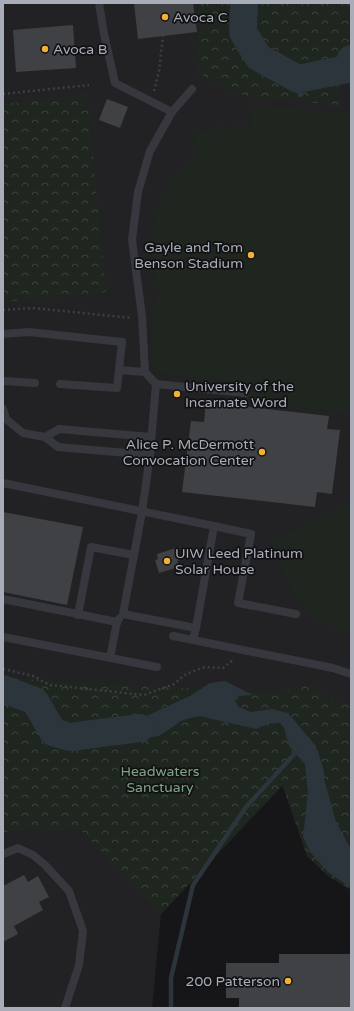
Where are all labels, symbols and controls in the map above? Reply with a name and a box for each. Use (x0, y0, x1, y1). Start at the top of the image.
place label: Avoca C (173, 9, 228, 26)
marker: Avoca C (160, 12, 170, 22)
place label: Avoca B (53, 41, 107, 58)
marker: Avoca B (40, 44, 50, 54)
place label: Gayle and Tom Benson Stadium (134, 239, 243, 272)
marker: Gayle and Tom Benson Stadium (246, 250, 256, 260)
place label: University of the Incarnate Word (185, 378, 294, 411)
marker: University of the Incarnate Word (172, 389, 182, 399)
place label: Alice P. McDermott Convocation Center (123, 436, 255, 469)
marker: Alice P. McDermott Convocation Center (257, 447, 267, 457)
place label: UIW Leed Platinum Solar House (175, 545, 303, 578)
marker: UIW Leed Platinum Solar House (162, 556, 172, 566)
park label: Headwaters Sanctuary (121, 763, 200, 796)
place label: 200 Patterson (186, 973, 280, 990)
marker: 200 Patterson (283, 976, 293, 986)

